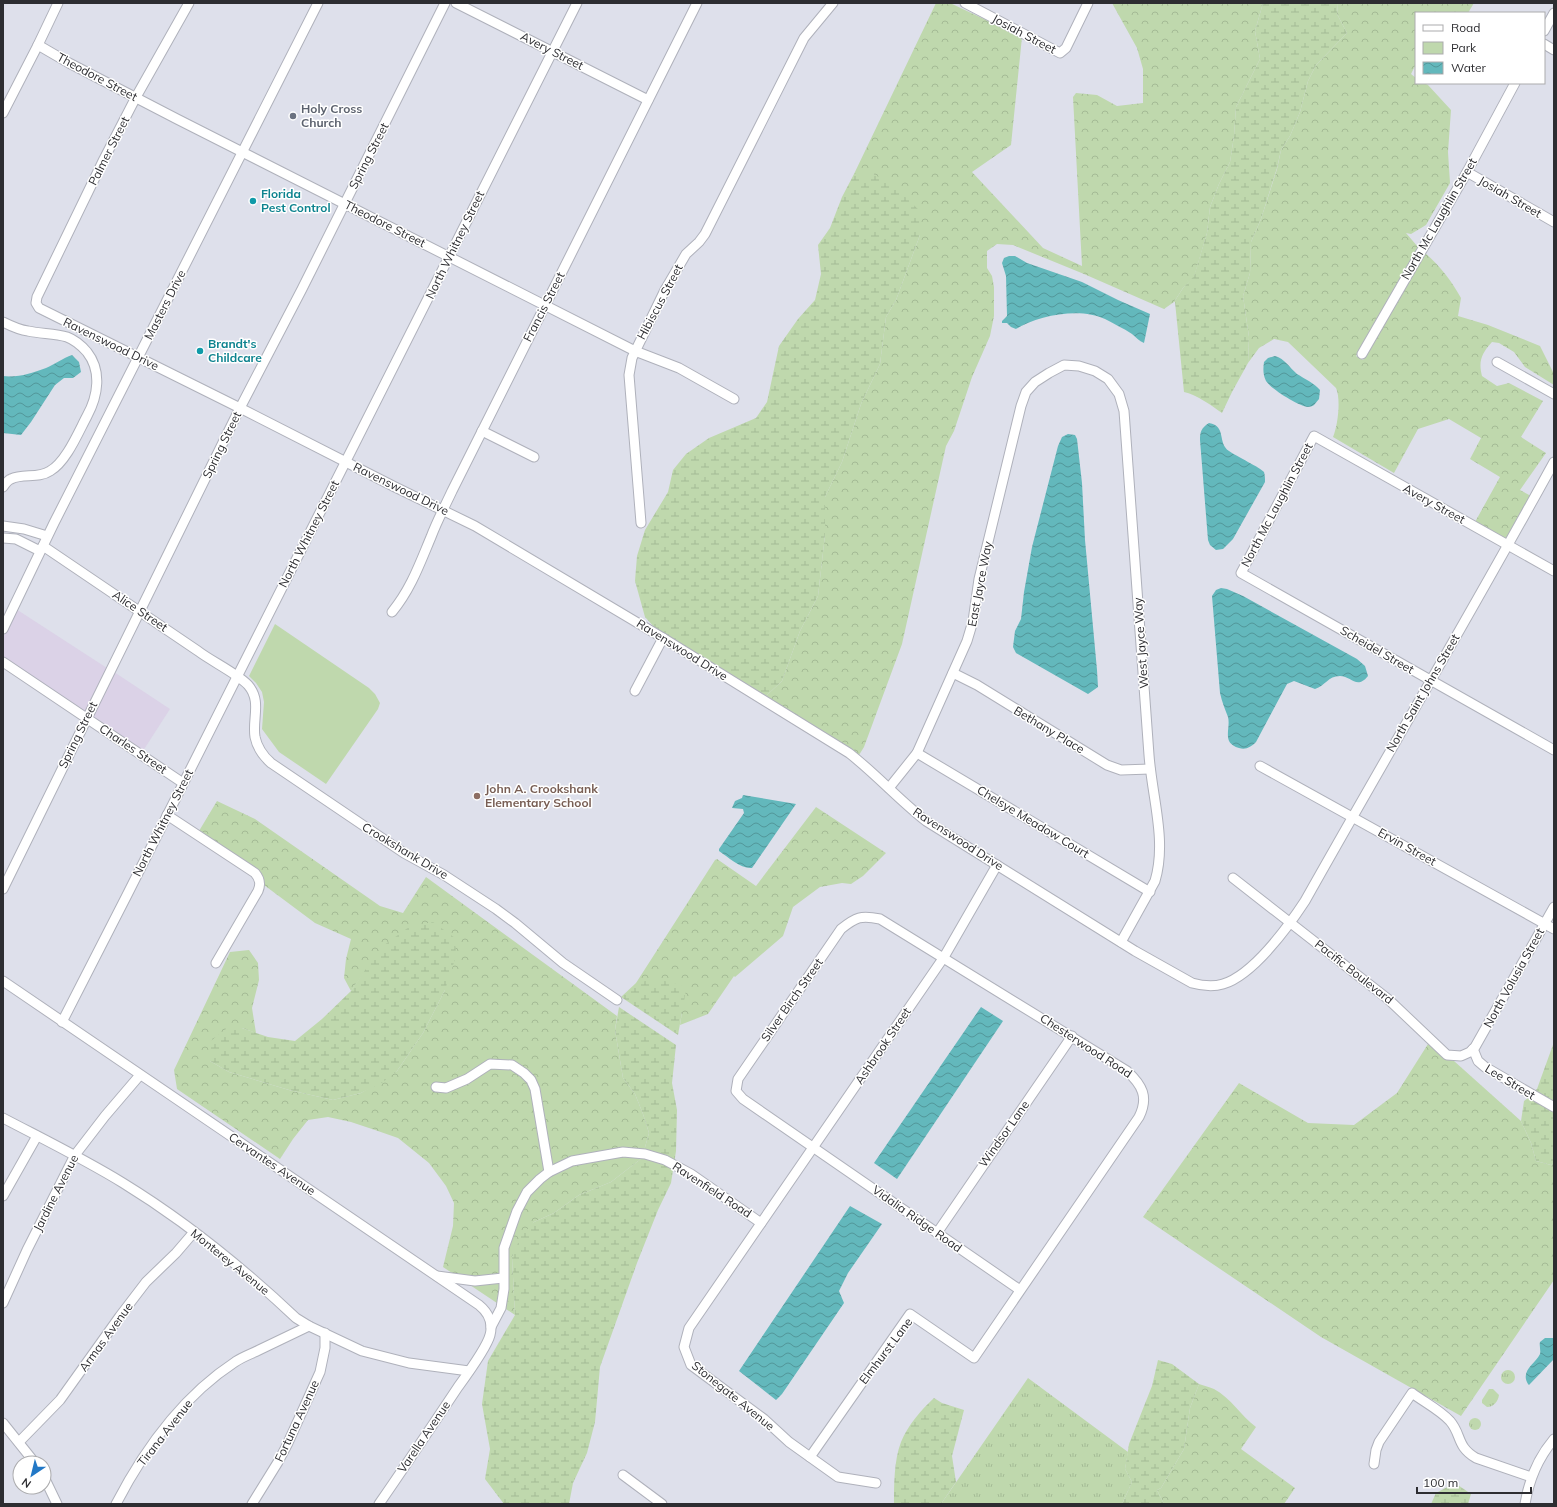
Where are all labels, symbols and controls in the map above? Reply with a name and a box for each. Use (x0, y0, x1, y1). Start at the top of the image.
street label: Josiah Street (990, 10, 1059, 57)
legend (1415, 12, 1545, 84)
text: Road (1451, 20, 1480, 35)
street label: Avery Street (518, 28, 586, 73)
text: Park (1451, 40, 1477, 55)
street label: Theodore Street (54, 49, 140, 104)
text: Water (1451, 60, 1487, 75)
place label: Holy Cross Church (301, 101, 362, 130)
marker: Holy Cross Church (288, 111, 298, 121)
street label: Palmer Street (85, 114, 132, 188)
street label: Spring Street (345, 120, 392, 191)
street label: North Mc Laughlin Street (1398, 155, 1480, 282)
street label: Josiah Street (1476, 173, 1544, 221)
place label: Florida Pest Control (261, 186, 331, 215)
street label: North Whitney Street (422, 188, 487, 301)
marker: Florida Pest Control (248, 196, 258, 206)
street label: Theodore Street (342, 197, 428, 250)
street label: Hibiscus Street (633, 262, 686, 342)
street label: Masters Drive (141, 267, 189, 342)
street label: Francis Street (520, 269, 568, 344)
street label: Ravenswood Drive (61, 314, 161, 373)
place label: Brandt's Childcare (208, 336, 262, 365)
marker: Brandt's Childcare (195, 346, 205, 356)
street label: Spring Street (199, 409, 244, 481)
street label: North Mc Laughlin Street (1237, 440, 1316, 569)
street label: Ravenswood Drive (351, 459, 451, 518)
street label: North Whitney Street (275, 478, 342, 590)
street label: Avery Street (1401, 480, 1468, 527)
street label: East Jayce Way (964, 539, 995, 628)
street label: Alice Street (110, 587, 171, 634)
street label: West Jayce Way (1130, 596, 1151, 689)
street label: Ravenswood Drive (634, 616, 731, 684)
street label: Scheidel Street (1338, 622, 1417, 677)
street label: North Saint Johns Street (1383, 631, 1463, 754)
street label: Spring Street (55, 699, 100, 771)
street label: Bethany Place (1011, 703, 1087, 757)
street label: Charles Street (97, 720, 170, 777)
street label: North Whitney Street (129, 767, 196, 879)
place label: John A. Crookshank Elementary School (485, 781, 598, 810)
street label: Chelsye Meadow Court (974, 782, 1092, 861)
marker: John A. Crookshank Elementary School (472, 791, 482, 801)
street label: Ravenswood Drive (910, 804, 1006, 873)
street label: Crookshank Drive (359, 819, 451, 882)
street label: Ervin Street (1375, 824, 1439, 869)
street label: North Volusia Street (1480, 925, 1547, 1030)
street label: Pacific Boulevard (1312, 936, 1397, 1007)
street label: Silver Birch Street (757, 955, 826, 1044)
street label: Ashbrook Street (851, 1004, 914, 1087)
street label: Chesterwood Road (1037, 1010, 1135, 1081)
street label: Lee Street (1482, 1061, 1538, 1102)
street label: Windsor Lane (975, 1097, 1032, 1170)
street label: Cervantes Avenue (226, 1129, 318, 1198)
street label: Jardine Avenue (30, 1152, 81, 1234)
street label: Ravenfield Road (670, 1158, 755, 1221)
street label: Vidalia Ridge Road (869, 1182, 965, 1255)
street label: Monterey Avenue (188, 1225, 273, 1298)
street label: Armas Avenue (75, 1299, 136, 1374)
street label: Elmhurst Lane (856, 1315, 915, 1387)
street label: Stonegate Avenue (689, 1358, 778, 1434)
street label: Fortuna Avenue (271, 1378, 322, 1464)
street label: Tirana Avenue (134, 1396, 195, 1469)
street label: Varella Avenue (394, 1398, 453, 1476)
north arrow (12, 1455, 52, 1495)
scale bar (1417, 1469, 1531, 1495)
text: N (19, 1475, 34, 1491)
text: 100 m (1423, 1475, 1458, 1490)

